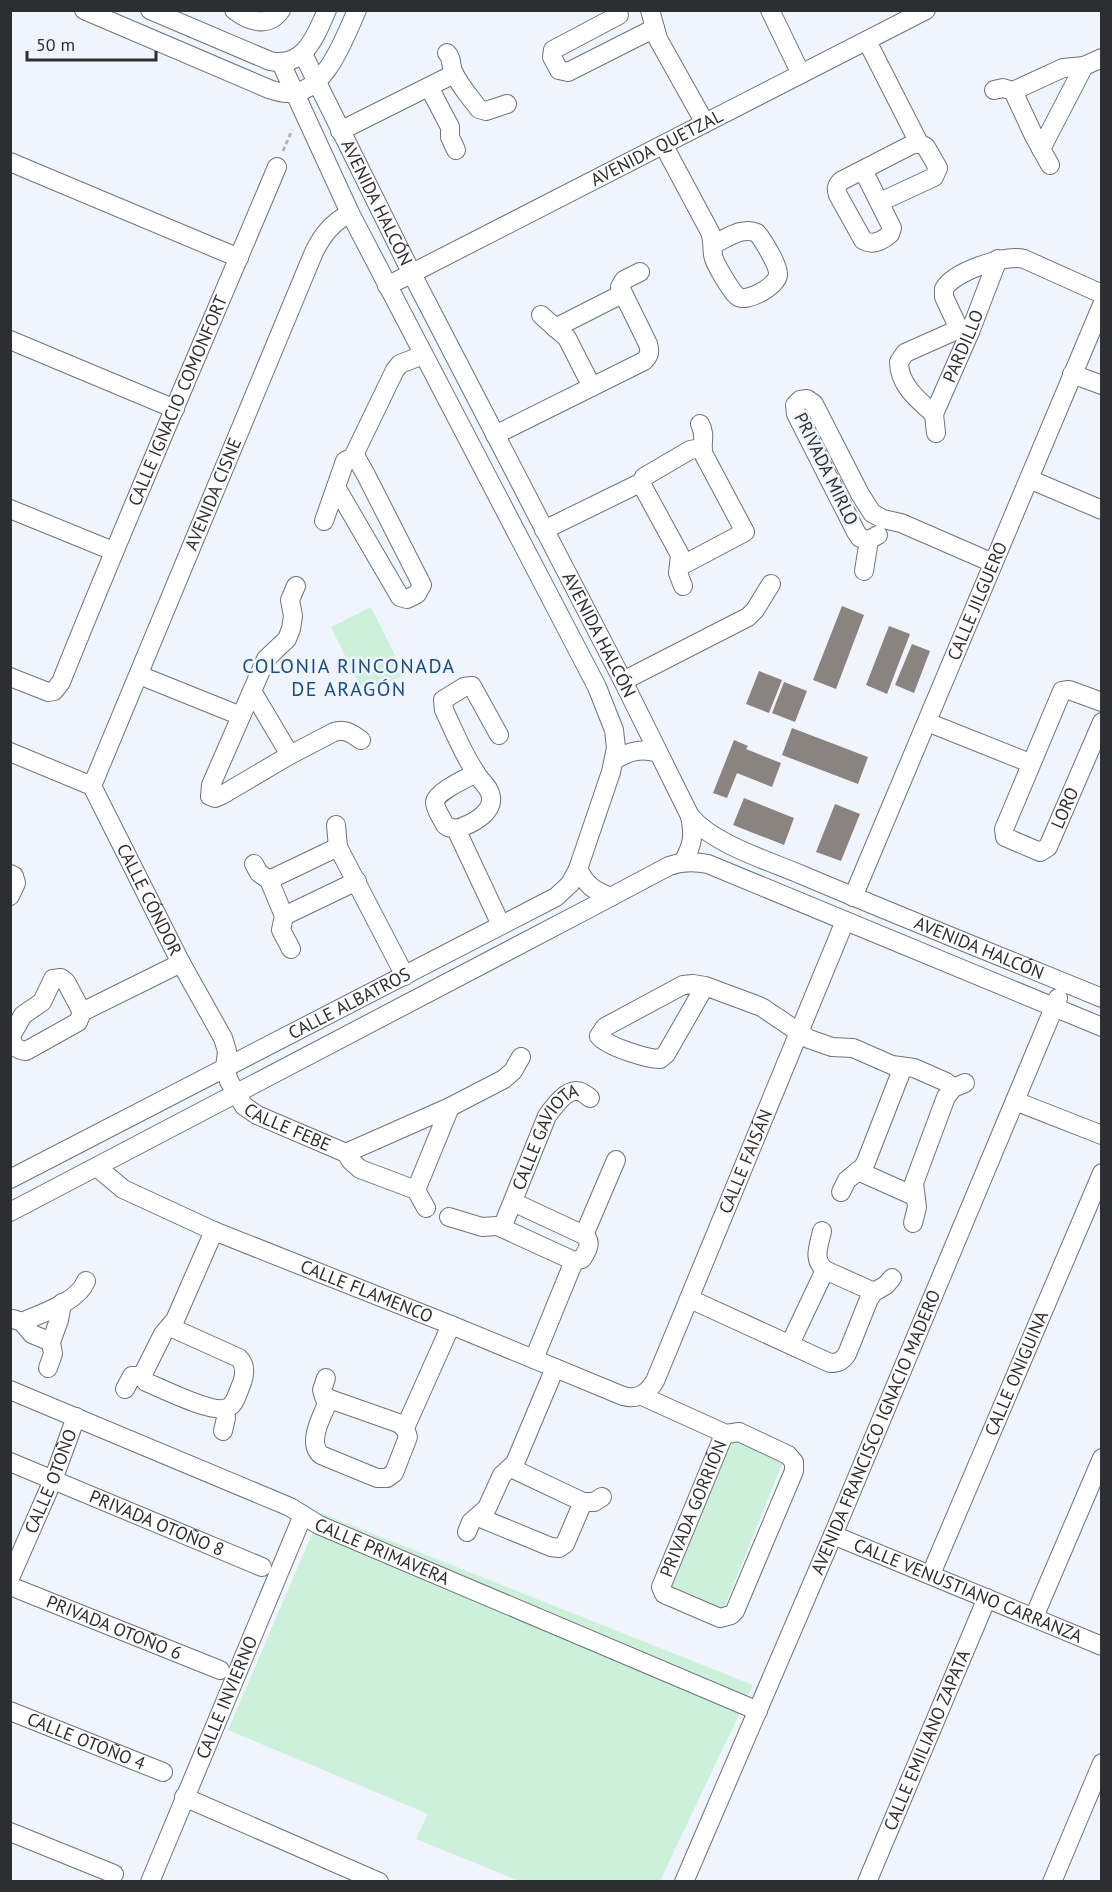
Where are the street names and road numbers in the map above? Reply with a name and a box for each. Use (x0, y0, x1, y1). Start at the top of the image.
street label: AVENIDA QUETZAL (586, 104, 726, 191)
street label: AVENIDA HALCÓN (336, 136, 418, 269)
street label: CALLE IGNACIO COMONFORT (123, 292, 232, 509)
street label: PARDILLO (937, 306, 988, 386)
street label: PRIVADA MIRLO (789, 409, 864, 529)
street label: AVENIDA CISNE (179, 434, 246, 554)
street label: CALLE JILGUERO (942, 538, 1012, 664)
street label: AVENIDA HALCÓN (558, 568, 641, 701)
street label: LORO (1045, 784, 1083, 832)
street label: CALLE CÓNDOR (112, 840, 188, 960)
street label: AVENIDA HALCÓN (911, 911, 1048, 984)
street label: CALLE ALBATROS (284, 962, 414, 1044)
street label: CALLE GAVIOTA (506, 1078, 581, 1193)
street label: CALLE FEBE (240, 1098, 334, 1156)
street label: CALLE FAISÁN (713, 1106, 777, 1217)
street label: CALLE FLAMENCO (297, 1254, 436, 1328)
street label: AVENIDA FRANCISCO IGNACIO MADERO (805, 1286, 945, 1578)
street label: CALLE ONIGUINA (979, 1307, 1053, 1439)
street label: CALLE OTOÑO (19, 1426, 82, 1537)
street label: PRIVADA GORRIÓN (654, 1436, 732, 1580)
street label: PRIVADA OTOÑO 8 (86, 1484, 228, 1561)
street label: CALLE PRIMAVERA (311, 1513, 453, 1590)
street label: CALLE VENUSTIANO CARRANZA (850, 1533, 1086, 1648)
street label: PRIVADA OTOÑO 6 (43, 1590, 185, 1665)
street label: CALLE INVIERNO (191, 1632, 262, 1762)
street label: CALLE EMILIANO ZAPATA (878, 1646, 975, 1834)
street label: CALLE OTOÑO 4 (24, 1707, 149, 1775)

